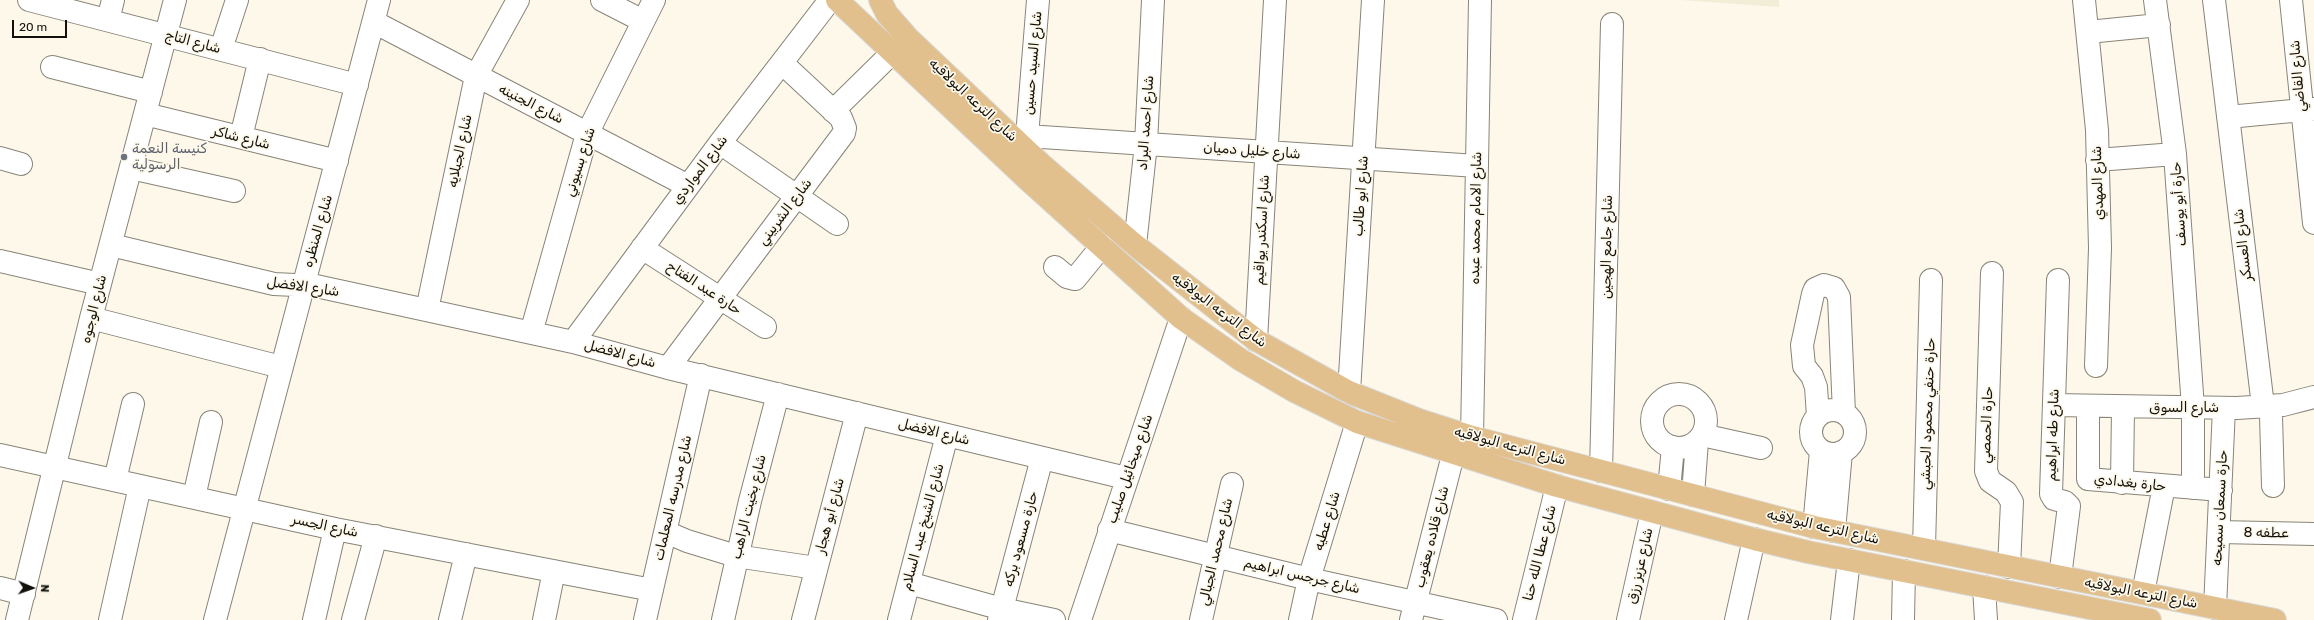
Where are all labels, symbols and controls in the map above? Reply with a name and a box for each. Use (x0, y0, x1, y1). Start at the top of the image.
street label: شارع السيد حسين (1020, 10, 1046, 116)
scale bar (14, 12, 69, 38)
text: 20 m (19, 20, 47, 34)
street label: شارع التاج (163, 27, 223, 57)
street label: شارع القاضي (2286, 39, 2310, 113)
street label: شارع الترعه البولاقيه (925, 55, 1021, 145)
street label: شارع احمد البراد (1134, 75, 1158, 171)
street label: شارع الجنينه (496, 80, 566, 128)
street label: شارع الجبلايه (444, 113, 476, 189)
street label: شارع شاكر (210, 123, 272, 153)
street label: شارع بسيوني (561, 125, 599, 199)
street label: شارع المواردي (668, 132, 732, 208)
street label: شارع خليل دميان (1203, 139, 1301, 163)
place label: كنيسة النعمة الرسولية (132, 141, 207, 174)
street label: شارع المهدي (2088, 146, 2108, 220)
street label: شارع الامام محمد عبده (1466, 151, 1486, 285)
marker: كنيسة النعمة الرسولية (119, 152, 129, 162)
street label: شارع ابو طالب (1350, 155, 1372, 237)
street label: حارة أبو يوسف (2168, 161, 2190, 247)
street label: شارع اسكندر يواقيم (1251, 174, 1273, 286)
street label: شارع الشربيني (754, 175, 816, 249)
street label: شارع المنظره (300, 193, 336, 269)
street label: شارع جامع الهجين (1598, 195, 1616, 299)
street label: شارع العسكر (2230, 208, 2256, 282)
street label: حارة عبد الفتاح (663, 258, 745, 318)
street label: شارع الترعه البولاقيه (1168, 269, 1270, 351)
street label: شارع الوجوه (77, 273, 111, 345)
street label: شارع الافضل (266, 274, 340, 300)
street label: شارع الافضل (582, 336, 658, 372)
street label: حارة حنفي محمود الحبشي (1917, 338, 1939, 490)
street label: حارة الحمصي (1977, 386, 1997, 464)
street label: شارع طه ابراهيم (2043, 388, 2063, 482)
street label: شارع السوق (2149, 400, 2219, 416)
street label: شارع ميخائيل صليب (1103, 412, 1157, 526)
street label: شارع الافضل (896, 415, 972, 449)
street label: شارع الترعه البولاقيه (1452, 423, 1568, 469)
street label: شارع مدرسه المعلمات (650, 433, 696, 563)
street label: حارة سمعان سميحه (2209, 450, 2231, 566)
street label: شارع بخيت الراهب (728, 453, 770, 561)
street label: شارع الشيخ عبد السلام (898, 462, 948, 592)
street label: حارة بغدادي (2093, 471, 2167, 495)
street label: شارع أبو هجار (812, 476, 848, 556)
street label: شارع قلاده يعقوب (1411, 484, 1453, 590)
street label: حارة مسعود بركه (1000, 489, 1042, 589)
street label: شارع عطيه (1310, 489, 1344, 553)
street label: شارع محمد الجبالي (1195, 497, 1237, 607)
street label: شارع عطا الله حنا (1520, 503, 1560, 603)
street label: شارع الترعه البولاقيه (1765, 506, 1881, 548)
street label: شارع الجسر (290, 511, 360, 541)
street label: عطفه 8 (2243, 524, 2289, 542)
street label: شارع عزيز رزق (1623, 526, 1657, 606)
street label: شارع جرجس ابراهيم (1242, 554, 1362, 598)
north arrow (12, 568, 52, 608)
street label: شارع الترعه البولاقيه (2083, 574, 2199, 612)
text: N (38, 584, 51, 593)

